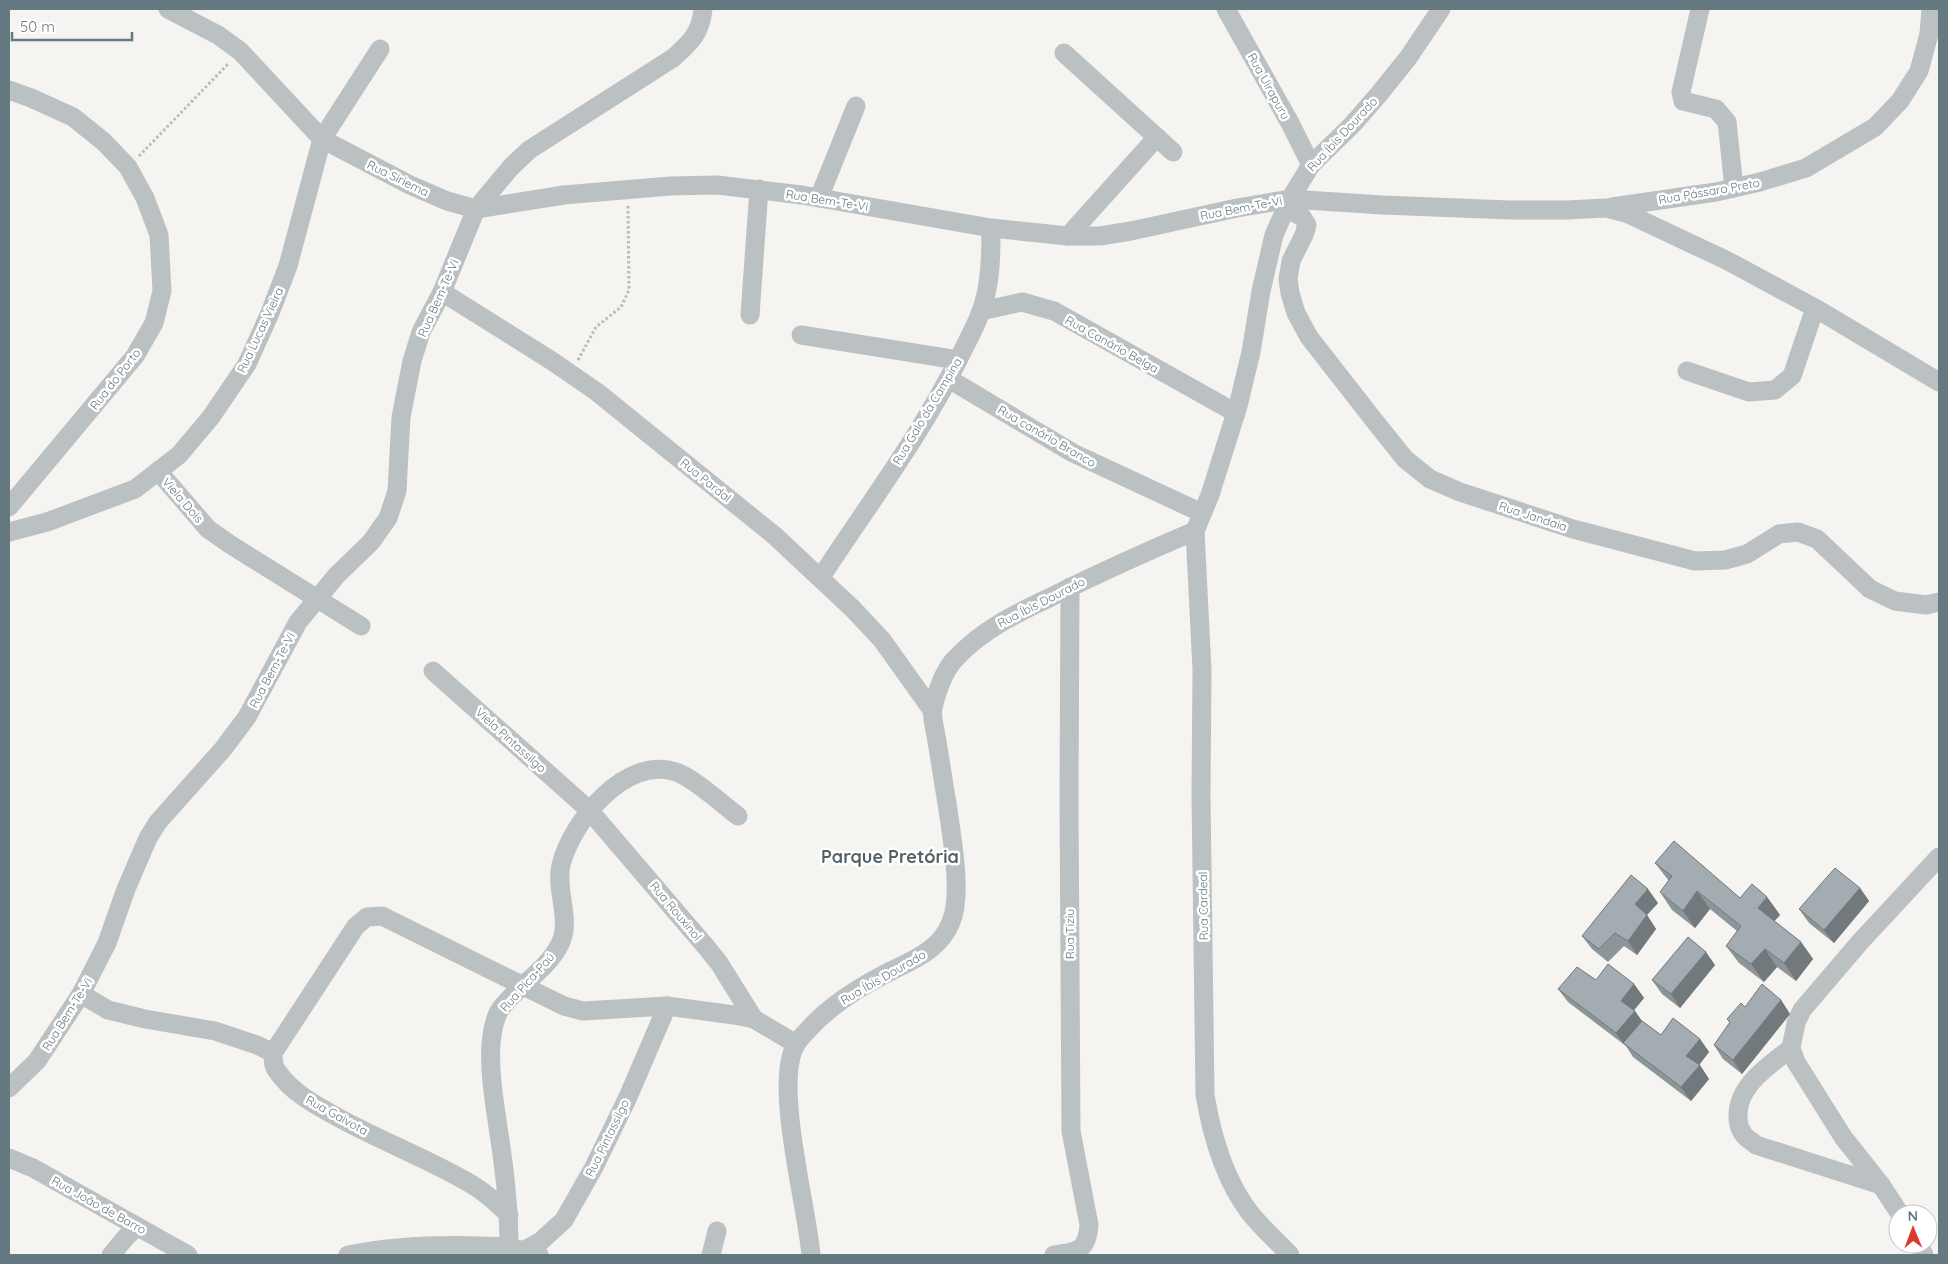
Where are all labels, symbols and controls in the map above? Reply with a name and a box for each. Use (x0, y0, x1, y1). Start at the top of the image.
scale bar (12, 10, 132, 42)
text: 50 m (20, 17, 55, 36)
street label: Rua Uirapuru (1245, 50, 1293, 122)
street label: Rua Íbis Dourado (1304, 94, 1380, 174)
street label: Rua Siriema (365, 157, 431, 199)
street label: Rua Pássaro Preto (1657, 175, 1761, 207)
street label: Rua Bem-Te-Vi (785, 186, 869, 214)
street label: Rua Bem-Te-Vi (1199, 193, 1283, 223)
street label: Rua Bem-Te-Vi (414, 257, 462, 339)
street label: Rua Lucas Vieira (234, 285, 286, 375)
street label: Rua Canário Belga (1063, 312, 1161, 376)
street label: Rua do Porto (87, 346, 143, 412)
street label: Rua Galo da Campina (889, 355, 965, 467)
street label: Rua canário Branco (995, 402, 1099, 470)
street label: Rua Pardal (677, 455, 735, 505)
street label: Viela Dois (159, 474, 207, 526)
street label: Rua Jandaia (1497, 498, 1569, 534)
street label: Rua Íbis Dourado (995, 574, 1087, 630)
street label: Rua Bem-Te-Vi (246, 630, 298, 710)
street label: Viela Pintassilgo (473, 704, 549, 776)
district label: Parque Pretória (821, 845, 959, 868)
street label: Rua Cardeal (1195, 871, 1211, 941)
street label: Rua Rouxinol (647, 878, 705, 944)
street label: Rua Tiziu (1062, 909, 1077, 959)
street label: Rua Íbis Dourado (838, 946, 928, 1008)
street label: Rua Pica-Paú (497, 949, 557, 1015)
street label: Rua Bem-Te-Vi (39, 975, 95, 1053)
street label: Rua Gaivota (303, 1092, 371, 1138)
street label: Rua Pintassilgo (582, 1097, 632, 1179)
street label: Rua João de Barro (49, 1173, 149, 1237)
north arrow (1888, 1204, 1938, 1254)
text: N (1907, 1207, 1918, 1225)

